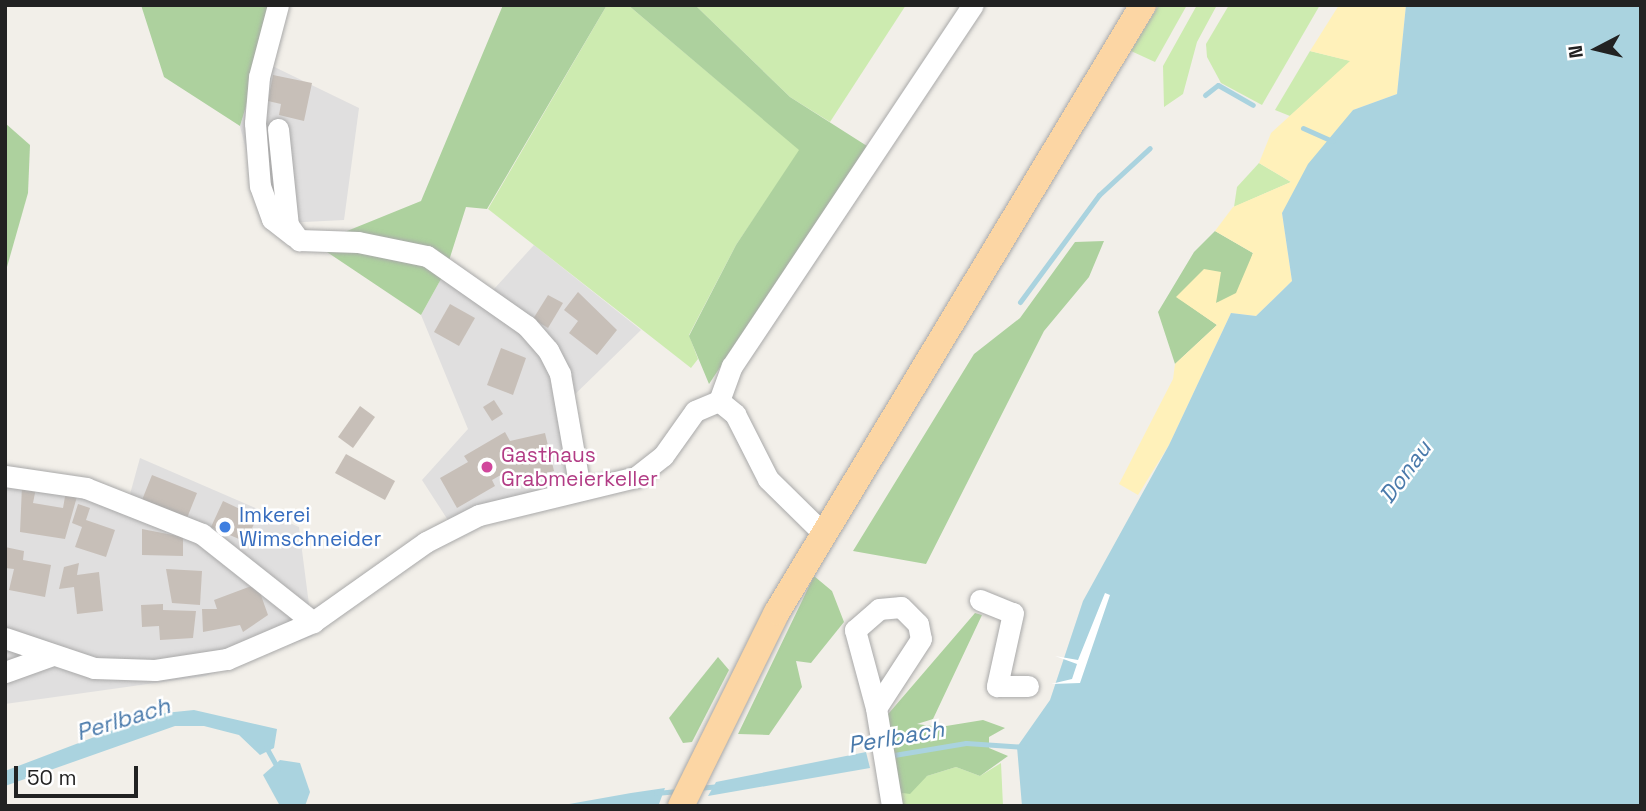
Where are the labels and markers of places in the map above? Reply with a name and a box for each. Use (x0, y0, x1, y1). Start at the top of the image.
place label: Gasthaus Grabmeierkeller (501, 442, 658, 492)
marker: Gasthaus Grabmeierkeller (479, 459, 495, 475)
place label: Imkerei Wimschneider (239, 502, 381, 552)
marker: Imkerei Wimschneider (217, 519, 233, 535)

